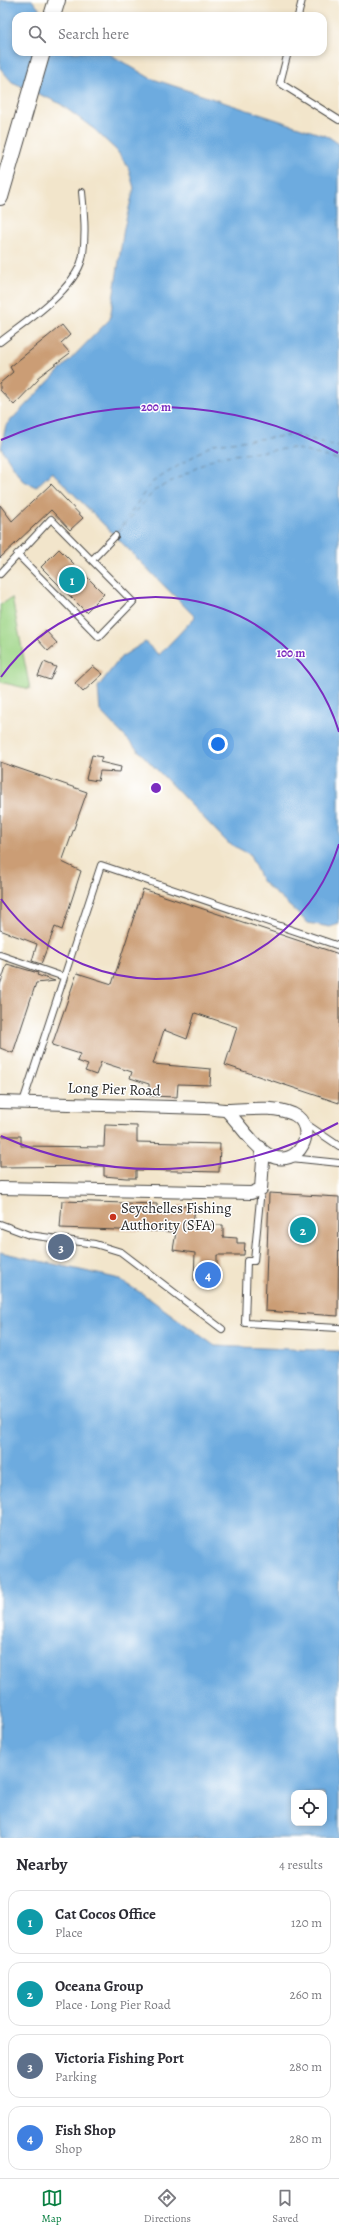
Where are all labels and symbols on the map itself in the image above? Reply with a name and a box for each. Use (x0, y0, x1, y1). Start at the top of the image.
text: 200 m (141, 399, 171, 415)
pin: 1 (59, 565, 85, 595)
text: 100 m (277, 645, 305, 661)
your location (208, 734, 228, 754)
centre of rings (149, 781, 163, 795)
street label: Long Pier Road (67, 1077, 162, 1101)
place label: Seychelles Fishing Authority (SFA) (120, 1198, 232, 1235)
marker: Seychelles Fishing Authority (SFA) (108, 1212, 118, 1222)
pin: 2 (290, 1215, 316, 1245)
pin: 3 (48, 1232, 74, 1262)
pin: 4 (195, 1260, 221, 1290)

